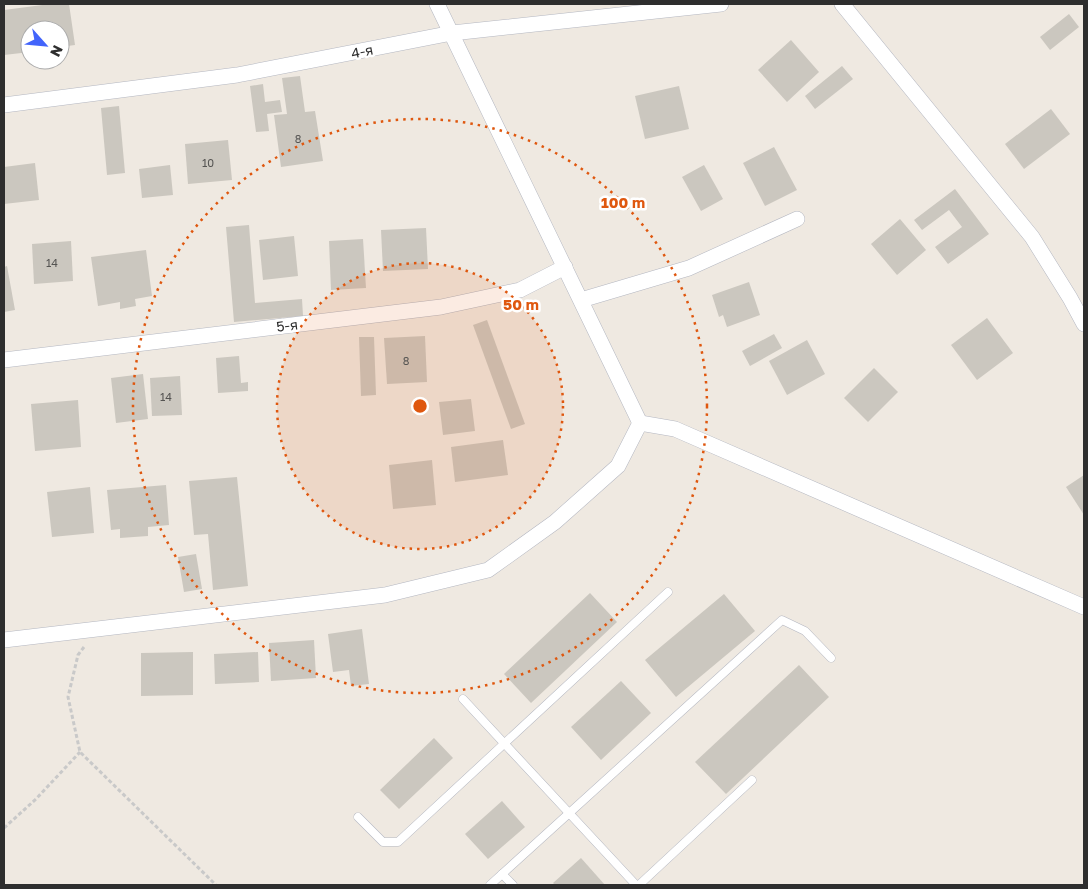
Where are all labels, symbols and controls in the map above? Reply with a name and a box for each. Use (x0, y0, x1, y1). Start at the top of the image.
north arrow (20, 20, 70, 70)
street label: 4-я (350, 41, 374, 61)
text: N (47, 43, 67, 60)
house number: 8 (295, 132, 302, 145)
house number: 10 (202, 156, 214, 169)
text: 100 m (601, 193, 645, 211)
house number: 14 (46, 256, 58, 269)
text: 50 m (503, 295, 539, 313)
street label: 5-я (275, 315, 299, 335)
house number: 8 (403, 354, 410, 367)
house number: 14 (160, 390, 172, 403)
centre of rings (411, 397, 429, 415)

